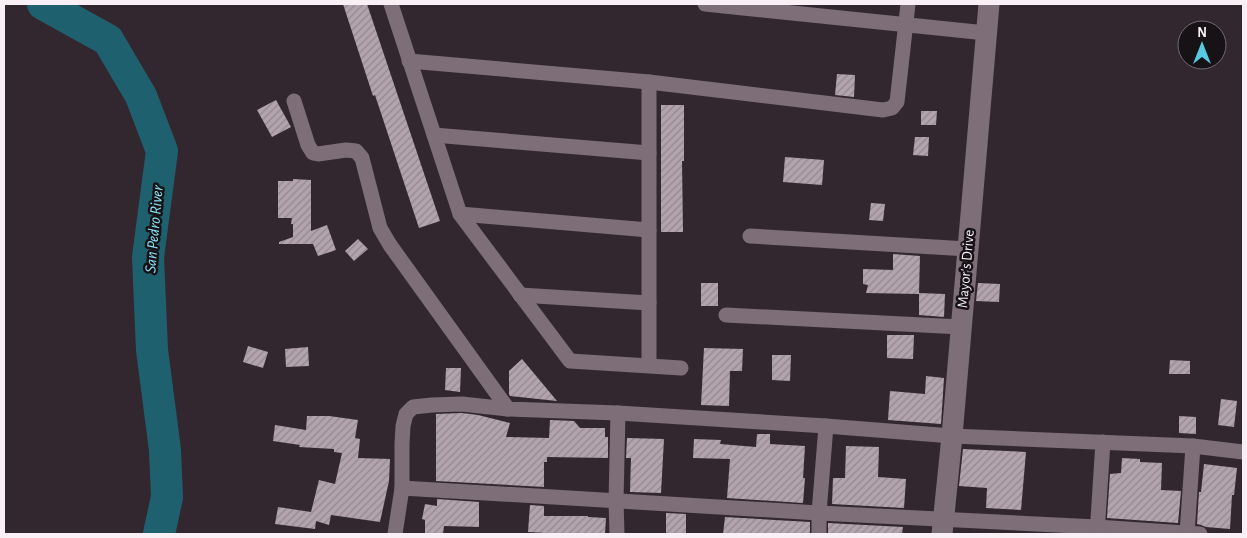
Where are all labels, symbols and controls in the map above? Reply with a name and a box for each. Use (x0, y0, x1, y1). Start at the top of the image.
north arrow (1177, 20, 1227, 70)
text: N (1197, 26, 1207, 40)
water label: San Pedro River (142, 184, 166, 273)
street label: Mayor's Drive (955, 229, 977, 309)

